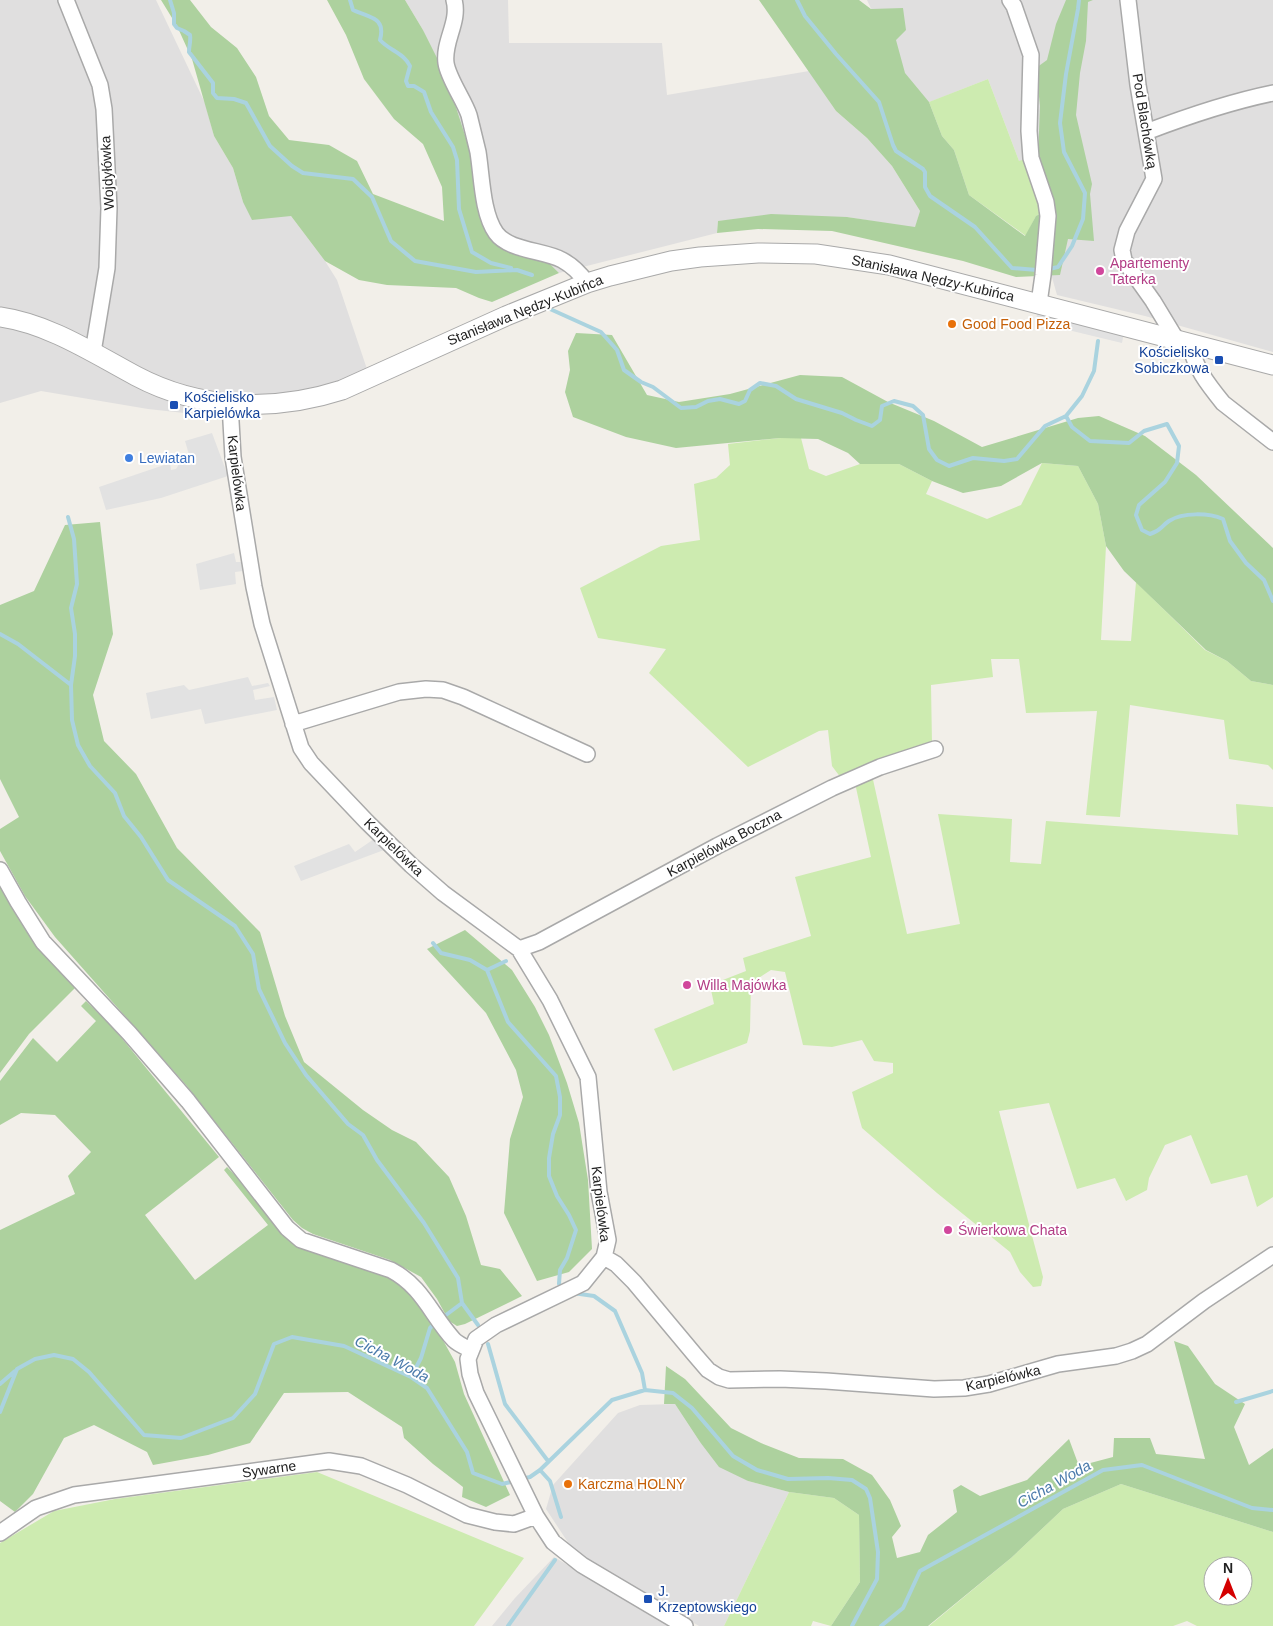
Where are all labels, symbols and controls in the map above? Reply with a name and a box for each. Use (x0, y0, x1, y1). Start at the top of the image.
street label: Pod Blachówką (1130, 72, 1160, 170)
street label: Wojdyłówka (97, 135, 117, 211)
street label: Stanisława Nędzy-Kubińca (850, 251, 1016, 305)
place label: Apartementy Taterka (1110, 255, 1189, 287)
marker: Apartementy Taterka (1094, 265, 1106, 277)
street label: Stanisława Nędzy-Kubińca (445, 271, 605, 349)
place label: Good Food Pizza (962, 316, 1070, 332)
marker: Good Food Pizza (946, 318, 958, 330)
place label: Kościelisko Sobiczkowa (1134, 344, 1209, 376)
marker: Kościelisko Sobiczkowa (1213, 354, 1225, 366)
place label: Kościelisko Karpielówka (184, 389, 260, 421)
marker: Kościelisko Karpielówka (168, 399, 180, 411)
street label: Karpielówka (224, 434, 250, 512)
place label: Lewiatan (139, 450, 195, 466)
marker: Lewiatan (123, 452, 135, 464)
street label: Karpielówka Boczna (664, 806, 784, 880)
street label: Karpielówka (361, 815, 427, 879)
place label: Willa Majówka (697, 977, 787, 993)
marker: Willa Majówka (681, 979, 693, 991)
street label: Karpielówka (588, 1165, 614, 1243)
place label: Świerkowa Chata (958, 1221, 1067, 1238)
marker: Świerkowa Chata (942, 1224, 954, 1236)
water label: Cicha Woda (352, 1332, 432, 1385)
street label: Karpielówka (964, 1362, 1042, 1394)
water label: Cicha Woda (1014, 1456, 1094, 1511)
street label: Sywarne (241, 1457, 297, 1481)
place label: Karczma HOLNY (578, 1476, 686, 1492)
marker: Karczma HOLNY (562, 1478, 574, 1490)
north arrow (1203, 1556, 1253, 1606)
text: N (1223, 1560, 1233, 1576)
place label: J. Krzeptowskiego (658, 1583, 757, 1615)
marker: J. Krzeptowskiego (642, 1593, 654, 1605)

